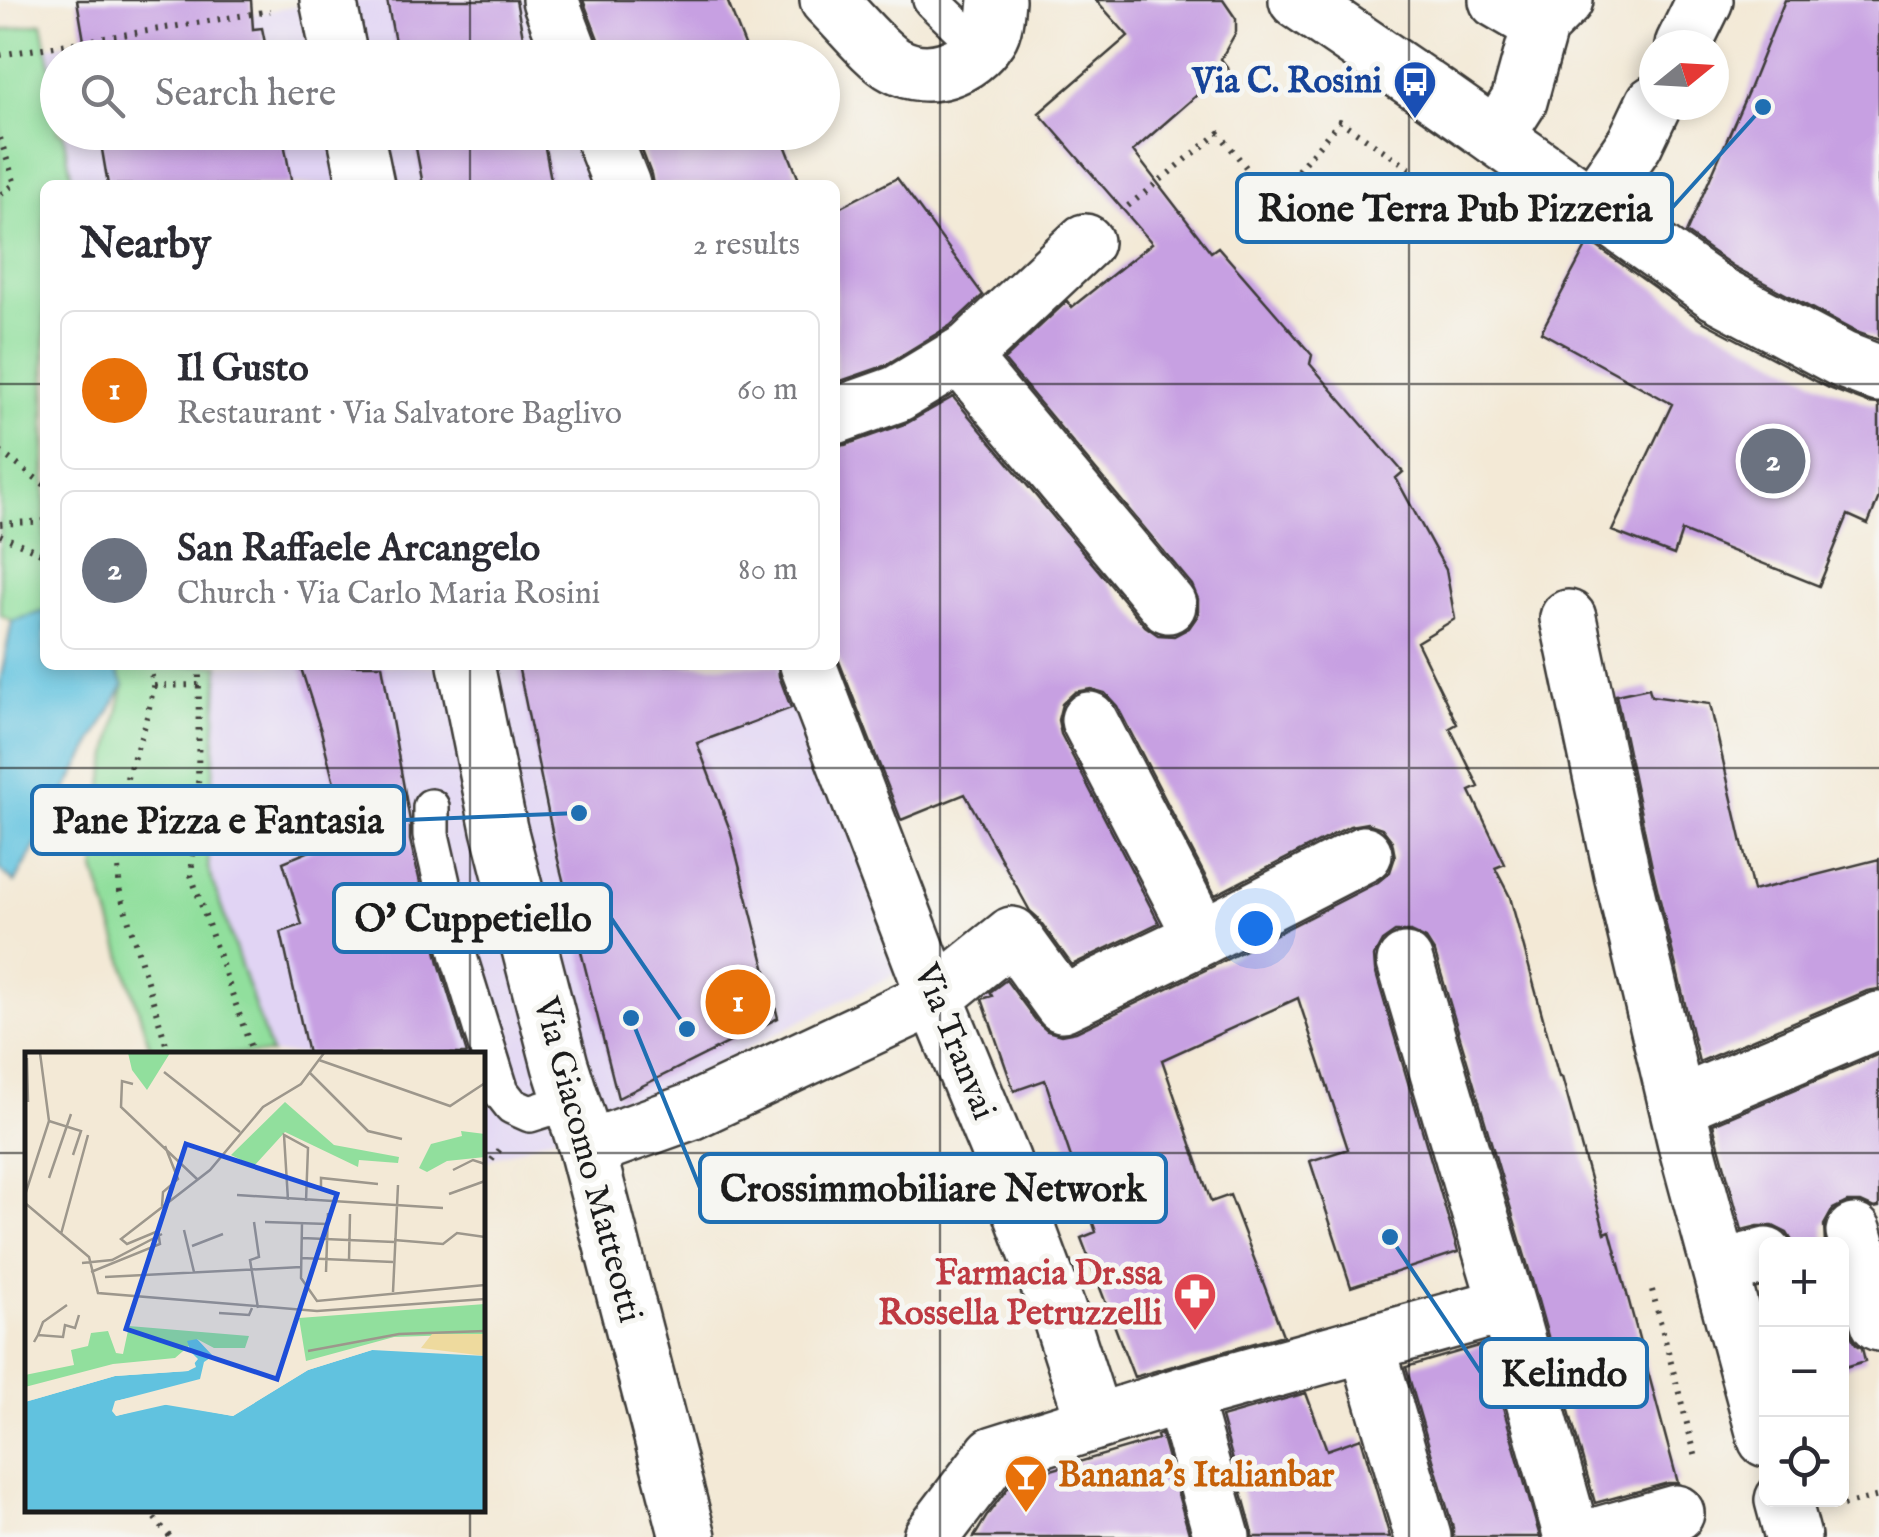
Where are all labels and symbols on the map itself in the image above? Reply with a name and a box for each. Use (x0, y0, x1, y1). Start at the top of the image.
north arrow (1639, 30, 1729, 120)
bus stop icon: Via C. Rosini (1392, 59, 1438, 120)
place label: Via C. Rosini (1191, 60, 1382, 105)
callout: Rione Terra Pub Pizzeria (1237, 174, 1672, 242)
text: Rione Terra Pub Pizzeria (1257, 187, 1653, 235)
pin: 2 (1740, 424, 1806, 498)
callout: Pane Pizza e Fantasia (32, 786, 404, 854)
text: Pane Pizza e Fantasia (52, 799, 384, 847)
callout: O' Cuppetiello (334, 884, 611, 952)
text: O' Cuppetiello (354, 897, 592, 945)
your location (1230, 903, 1281, 954)
street label: Via Tranvai (902, 957, 1006, 1126)
pin: 1 (706, 964, 770, 1040)
street label: Via Giacomo Matteotti (522, 991, 652, 1328)
inset map (25, 1052, 485, 1512)
callout: Crossimmobiliare Network (700, 1154, 1166, 1222)
text: Crossimmobiliare Network (720, 1167, 1148, 1215)
place label: Farmacia Dr.ssa Rossella Petruzzelli (878, 1252, 1163, 1337)
pharmacy icon: Farmacia Dr.ssa Rossella Petruzzelli (1172, 1271, 1218, 1332)
callout: Kelindo (1481, 1339, 1647, 1407)
text: Kelindo (1501, 1352, 1627, 1400)
bar icon: Banana's Italianbar (1003, 1453, 1049, 1514)
place label: Banana's Italianbar (1058, 1454, 1335, 1499)

